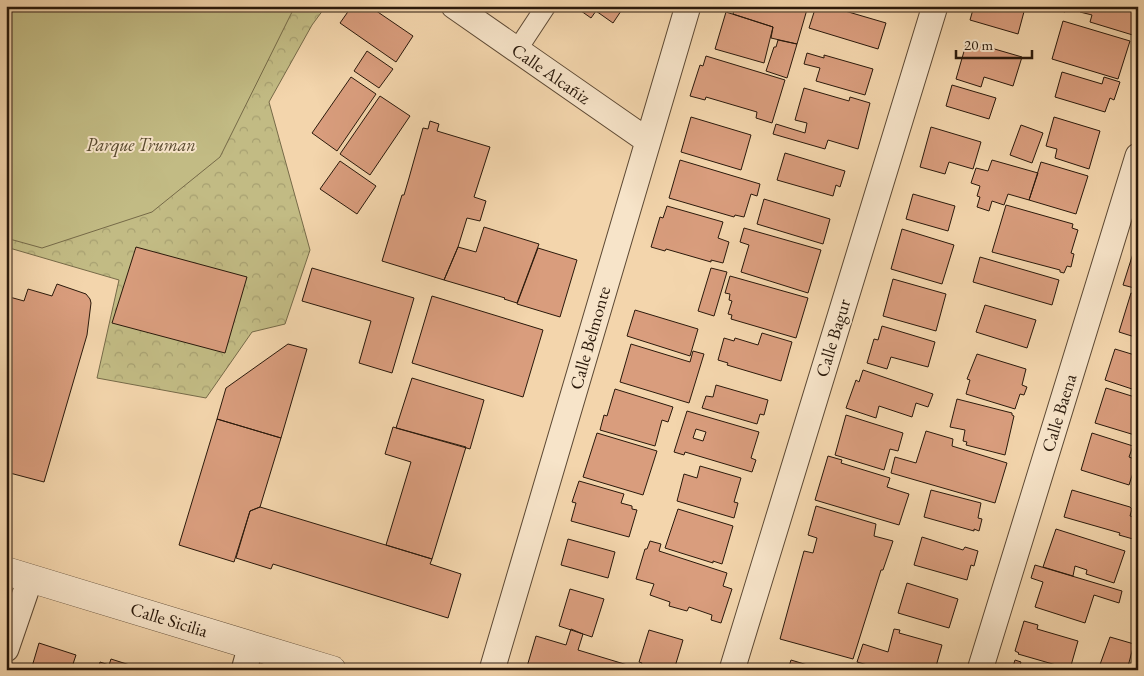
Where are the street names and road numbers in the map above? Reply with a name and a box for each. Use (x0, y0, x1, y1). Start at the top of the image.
street label: Calle Alcañiz (507, 38, 595, 109)
street label: Calle Belmonte (564, 284, 615, 392)
street label: Calle Bagur (810, 296, 855, 380)
street label: Calle Baena (1036, 370, 1082, 455)
street label: Calle Sicilia (128, 597, 211, 642)

